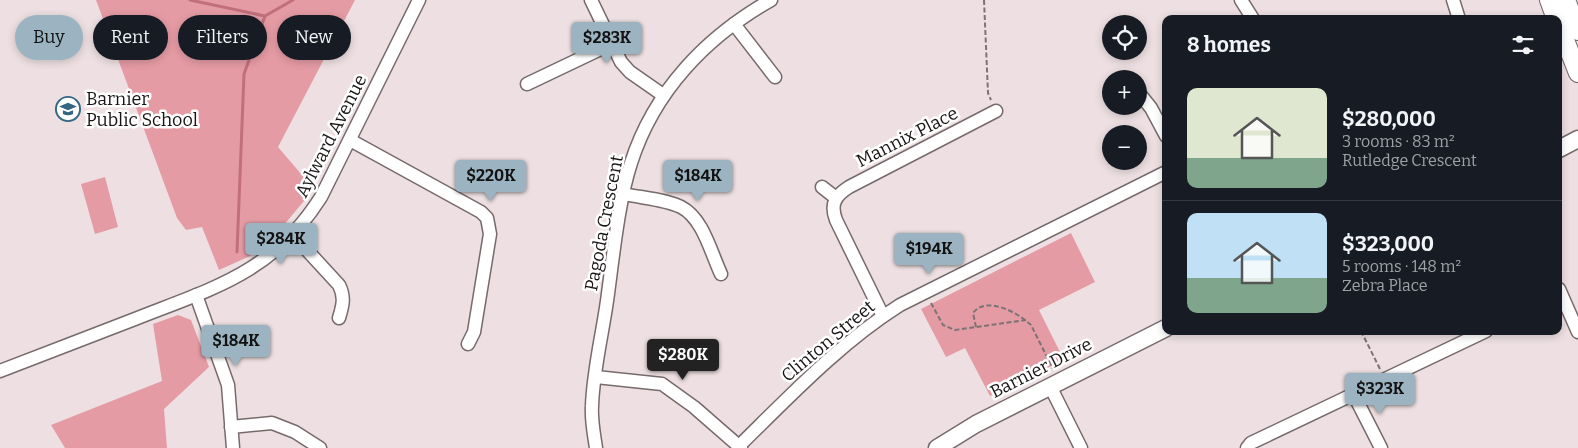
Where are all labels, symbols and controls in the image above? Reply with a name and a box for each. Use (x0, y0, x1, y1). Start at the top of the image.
chip: Buy (15, 15, 83, 60)
chip: Rent (93, 15, 168, 60)
chip: Filters (178, 15, 267, 60)
chip: New (277, 15, 351, 60)
map controls (1102, 15, 1147, 170)
button: locate (1102, 15, 1147, 60)
pin: $283K (572, 22, 642, 64)
text: $283K (583, 28, 631, 47)
icon: filters (1509, 31, 1537, 59)
text: 8 homes (1187, 32, 1271, 58)
button: + (1102, 70, 1147, 115)
street label: Aylward Avenue (291, 71, 371, 201)
place label: Barnier Public School (86, 88, 198, 131)
school or university icon: Barnier Public School (55, 96, 81, 122)
street label: Mannix Place (853, 102, 961, 172)
text: $280,000 (1342, 106, 1436, 132)
icon: home (1227, 108, 1287, 168)
button: − (1102, 125, 1147, 170)
text: 3 rooms · 83 m² (1342, 132, 1455, 151)
text: Rutledge Crescent (1342, 151, 1477, 170)
street label: Pagoda Crescent (580, 153, 628, 293)
pin: $220K (456, 160, 526, 202)
pin: $184K (663, 160, 733, 202)
text: $220K (466, 166, 516, 185)
text: $184K (674, 166, 722, 185)
pin: $284K (246, 222, 316, 265)
text: $284K (256, 229, 306, 248)
text: $323,000 (1342, 231, 1434, 257)
pin: $194K (894, 232, 964, 275)
icon: home (1227, 233, 1287, 293)
text: $194K (905, 239, 953, 258)
text: 5 rooms · 148 m² (1342, 257, 1461, 276)
text: Zebra Place (1342, 276, 1427, 295)
street label: Clinton Street (777, 295, 880, 387)
pin: $184K (201, 324, 271, 367)
text: $184K (212, 331, 260, 350)
street label: Barnier Drive (986, 333, 1096, 403)
pin: $280K (648, 338, 718, 381)
text: $280K (658, 345, 708, 364)
pin: $323K (1345, 372, 1415, 415)
text: $323K (1356, 379, 1404, 398)

